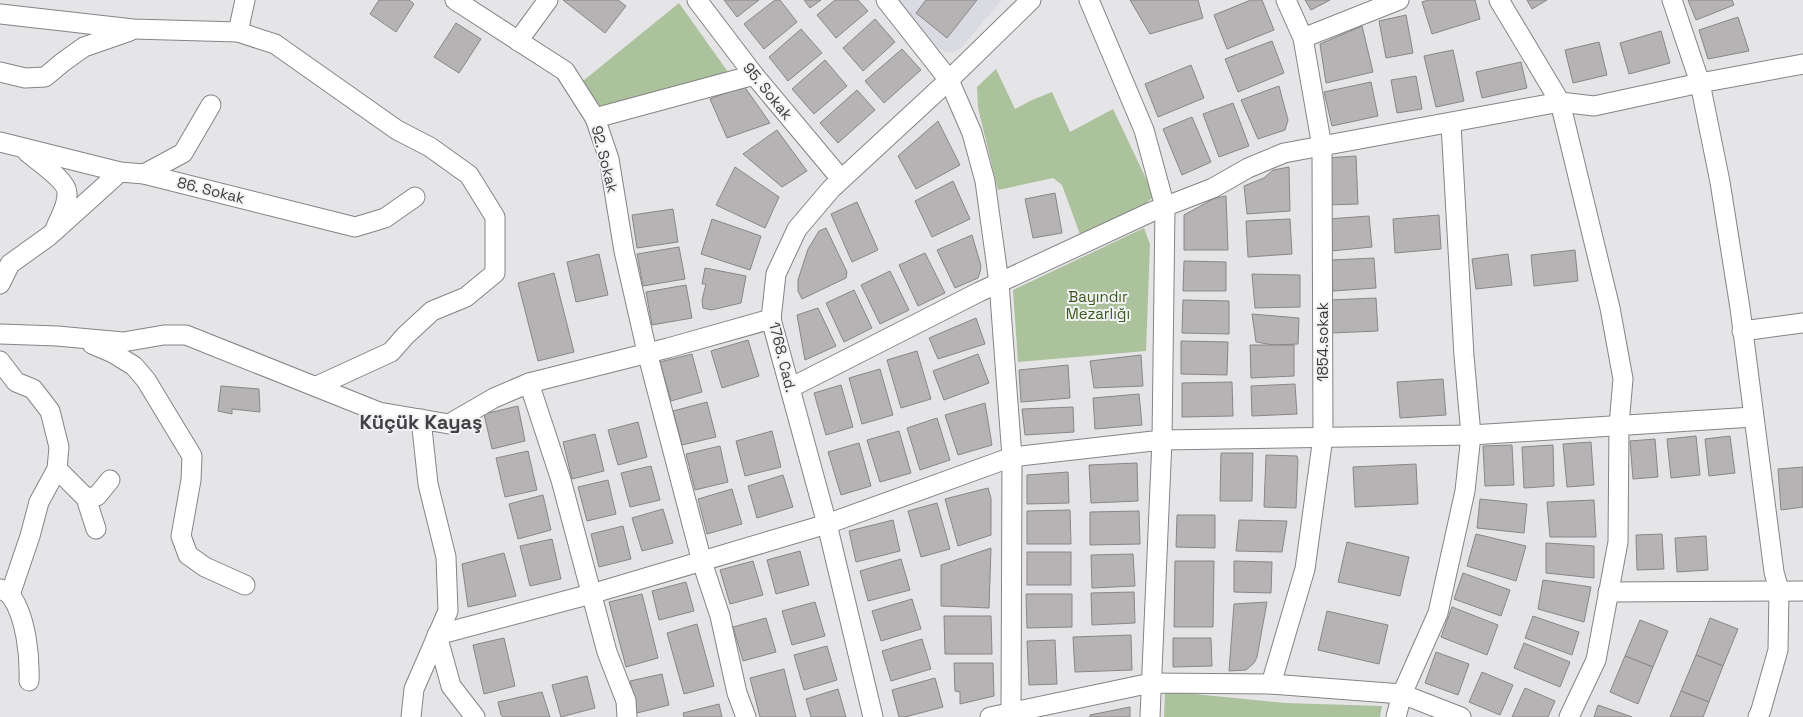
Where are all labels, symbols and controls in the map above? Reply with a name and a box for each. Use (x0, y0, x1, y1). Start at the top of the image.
street label: 95. Sokak (739, 58, 797, 124)
street label: 92. Sokak (588, 123, 622, 195)
street label: 86. Sokak (175, 172, 247, 208)
park label: Bayındır Mezarlığı (1066, 287, 1130, 323)
street label: 1854.sokak (1313, 302, 1332, 382)
street label: 1768. Cad. (765, 320, 801, 394)
district label: Küçük Kayaş (359, 409, 483, 435)

